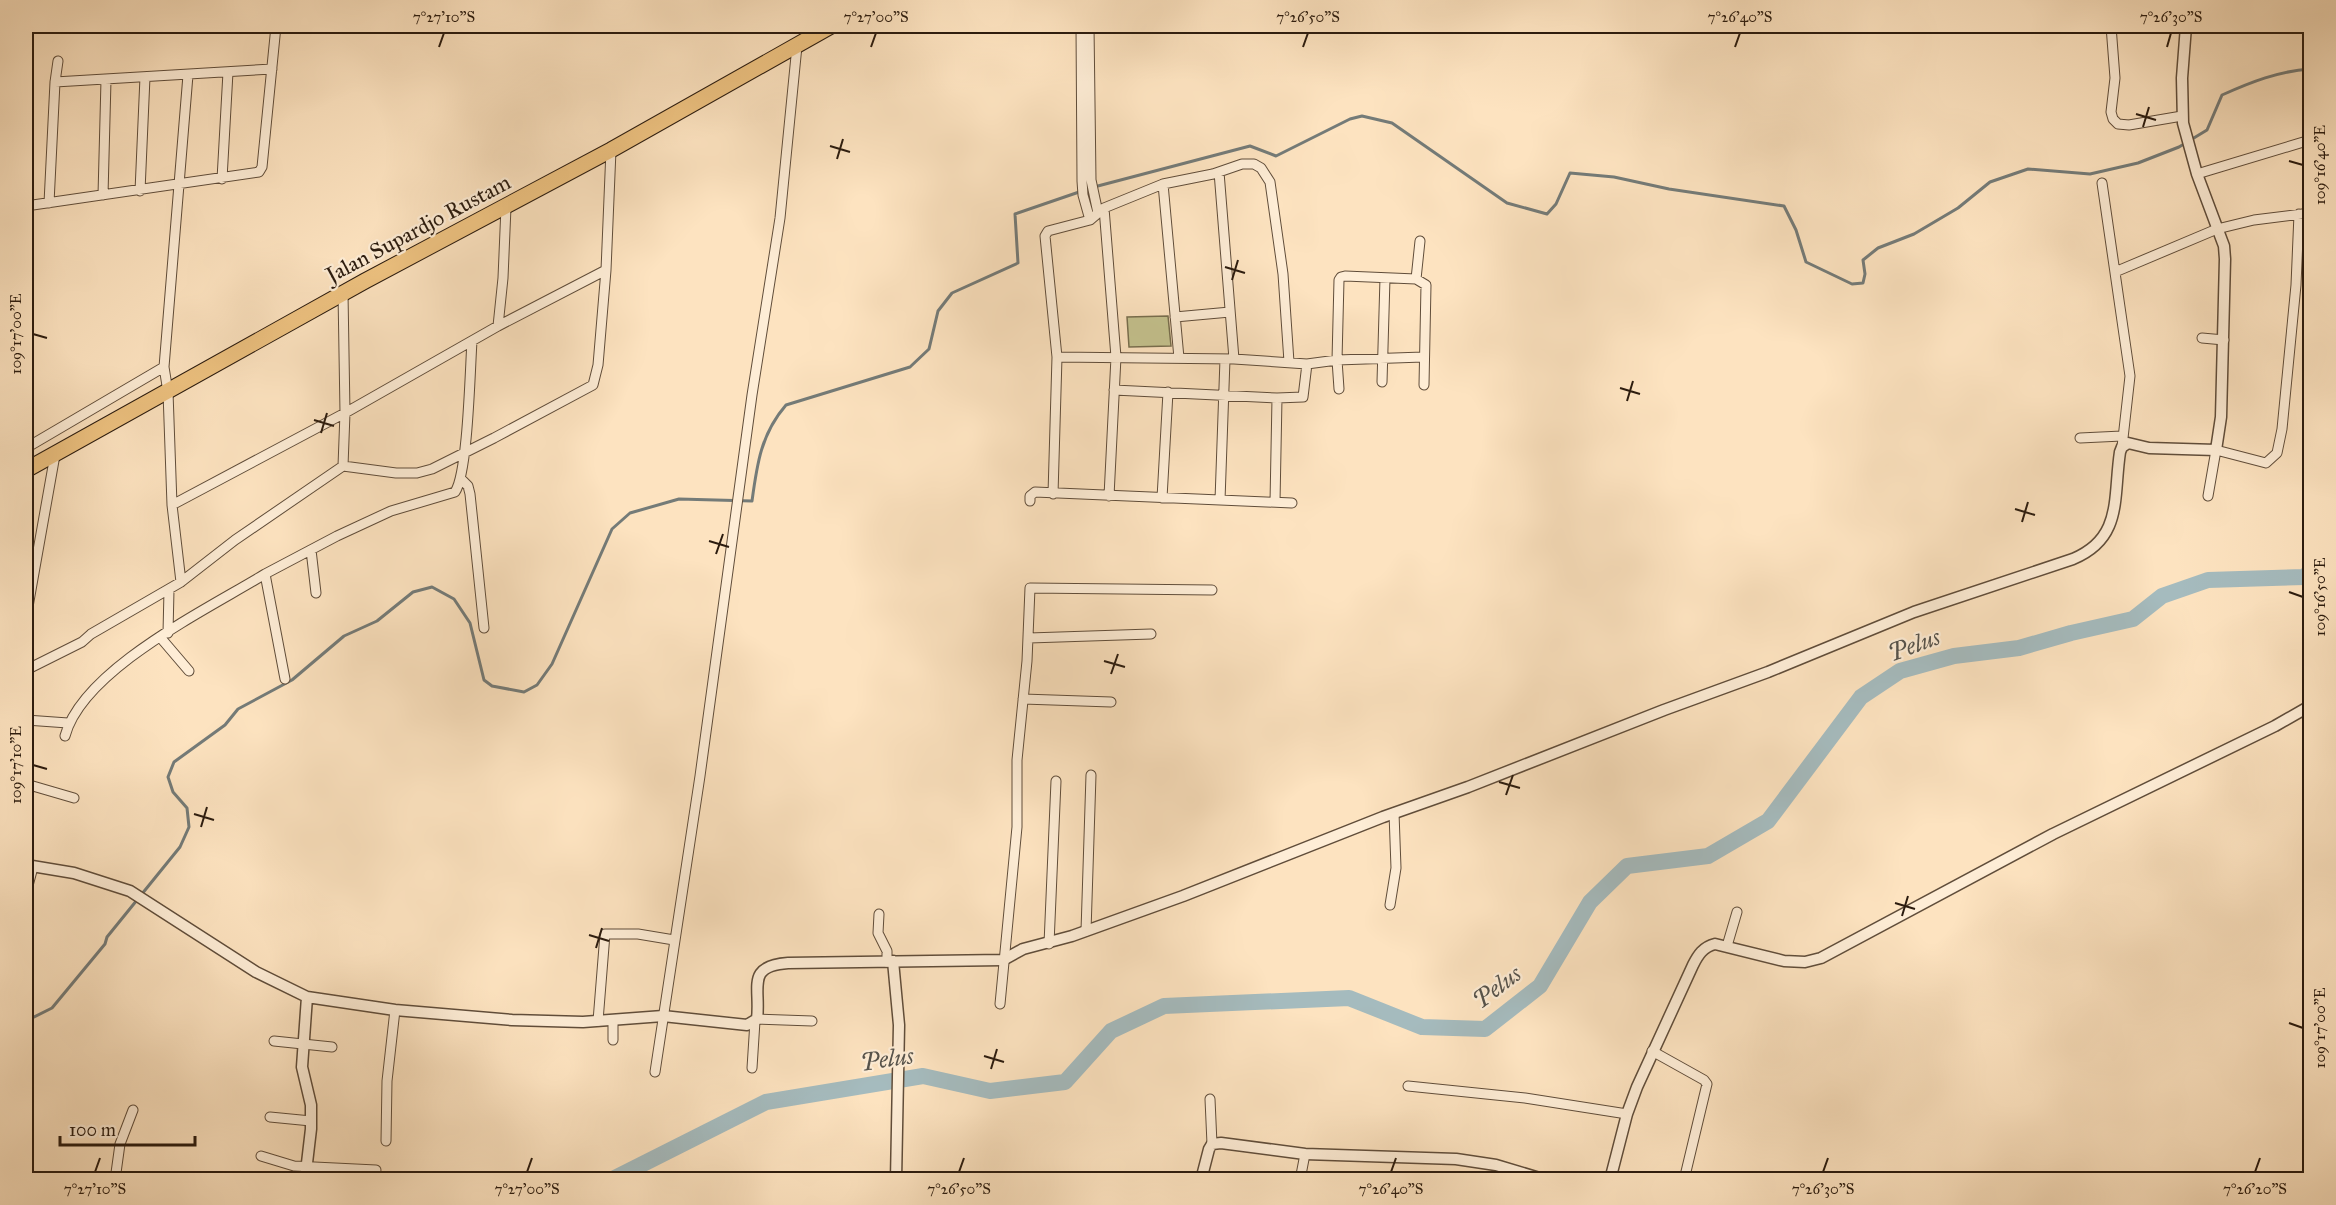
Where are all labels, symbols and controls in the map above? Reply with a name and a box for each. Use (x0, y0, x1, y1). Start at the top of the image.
text: 7°27'10"S (413, 8, 475, 26)
text: 7°27'00"S (843, 8, 909, 26)
text: 7°26'50"S (1276, 8, 1340, 26)
text: 7°26'40"S (1708, 8, 1772, 26)
text: 7°26'30"S (2140, 8, 2202, 26)
text: 109°16'40"E (2311, 125, 2329, 205)
street label: Jalan Supardjo Rustam (319, 168, 516, 290)
text: 109°17'00"E (7, 293, 25, 374)
text: 109°16'50"E (2311, 557, 2329, 636)
water label: Pelus (1884, 621, 1945, 668)
text: 109°17'10"E (7, 726, 25, 804)
water label: Pelus (1467, 958, 1528, 1015)
text: 109°17'00"E (2311, 987, 2329, 1068)
water label: Pelus (859, 1040, 916, 1078)
scale bar (60, 1109, 195, 1147)
text: 100 m (69, 1119, 116, 1141)
text: 7°27'10"S (64, 1180, 126, 1198)
text: 7°27'00"S (494, 1180, 560, 1198)
text: 7°26'50"S (927, 1180, 991, 1198)
text: 7°26'40"S (1359, 1180, 1423, 1198)
text: 7°26'30"S (1792, 1180, 1854, 1198)
text: 7°26'20"S (2223, 1180, 2287, 1198)

